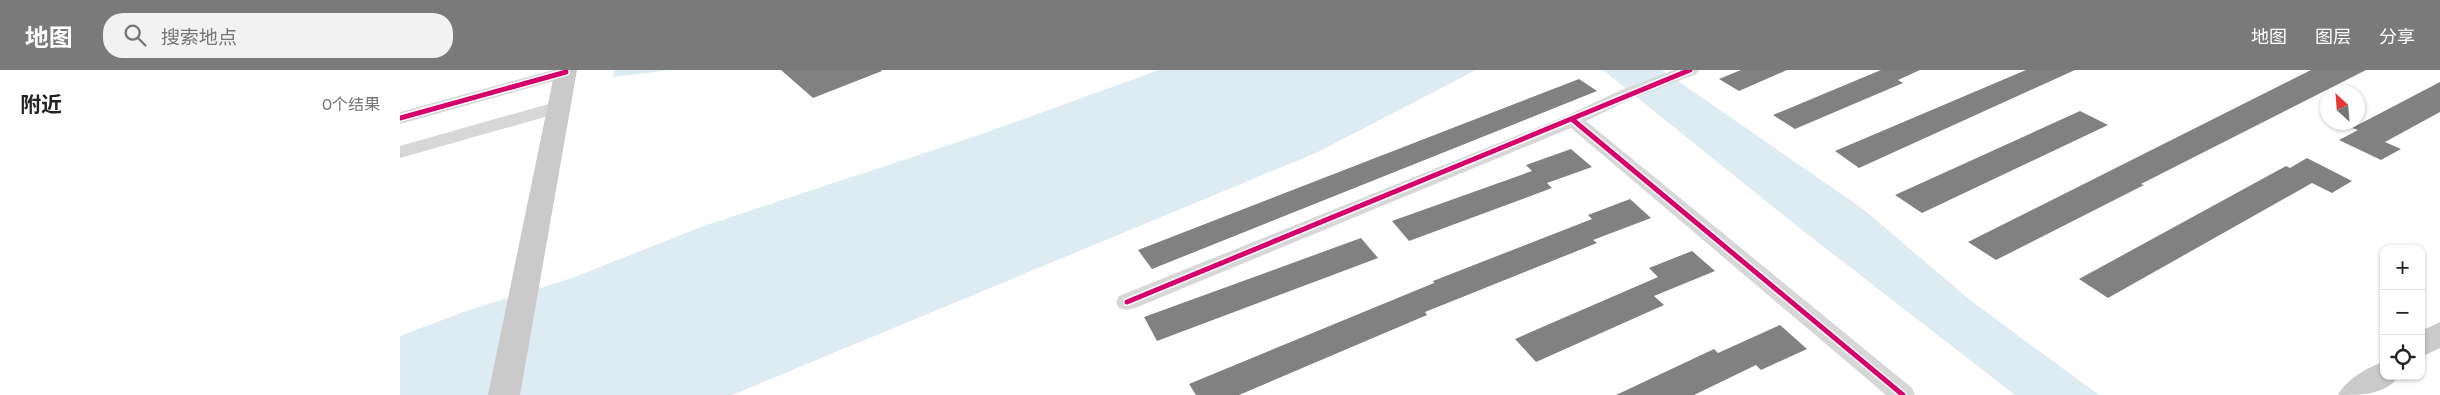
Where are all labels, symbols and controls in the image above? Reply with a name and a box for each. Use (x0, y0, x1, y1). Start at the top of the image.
search box (103, 13, 453, 58)
icon: search (121, 21, 149, 49)
text: 地图 (25, 24, 73, 53)
text: 地图 (2251, 26, 2287, 48)
text: 图层 (2315, 26, 2351, 48)
text: 分享 (2379, 26, 2415, 48)
text: 搜索地点 (161, 27, 237, 49)
north arrow (2320, 85, 2365, 130)
text: 附近 (20, 93, 62, 118)
text: 0个结果 (322, 95, 380, 115)
map controls (2380, 245, 2425, 380)
button: + (2380, 245, 2425, 290)
button: − (2380, 290, 2425, 335)
button: locate (2380, 335, 2425, 380)

